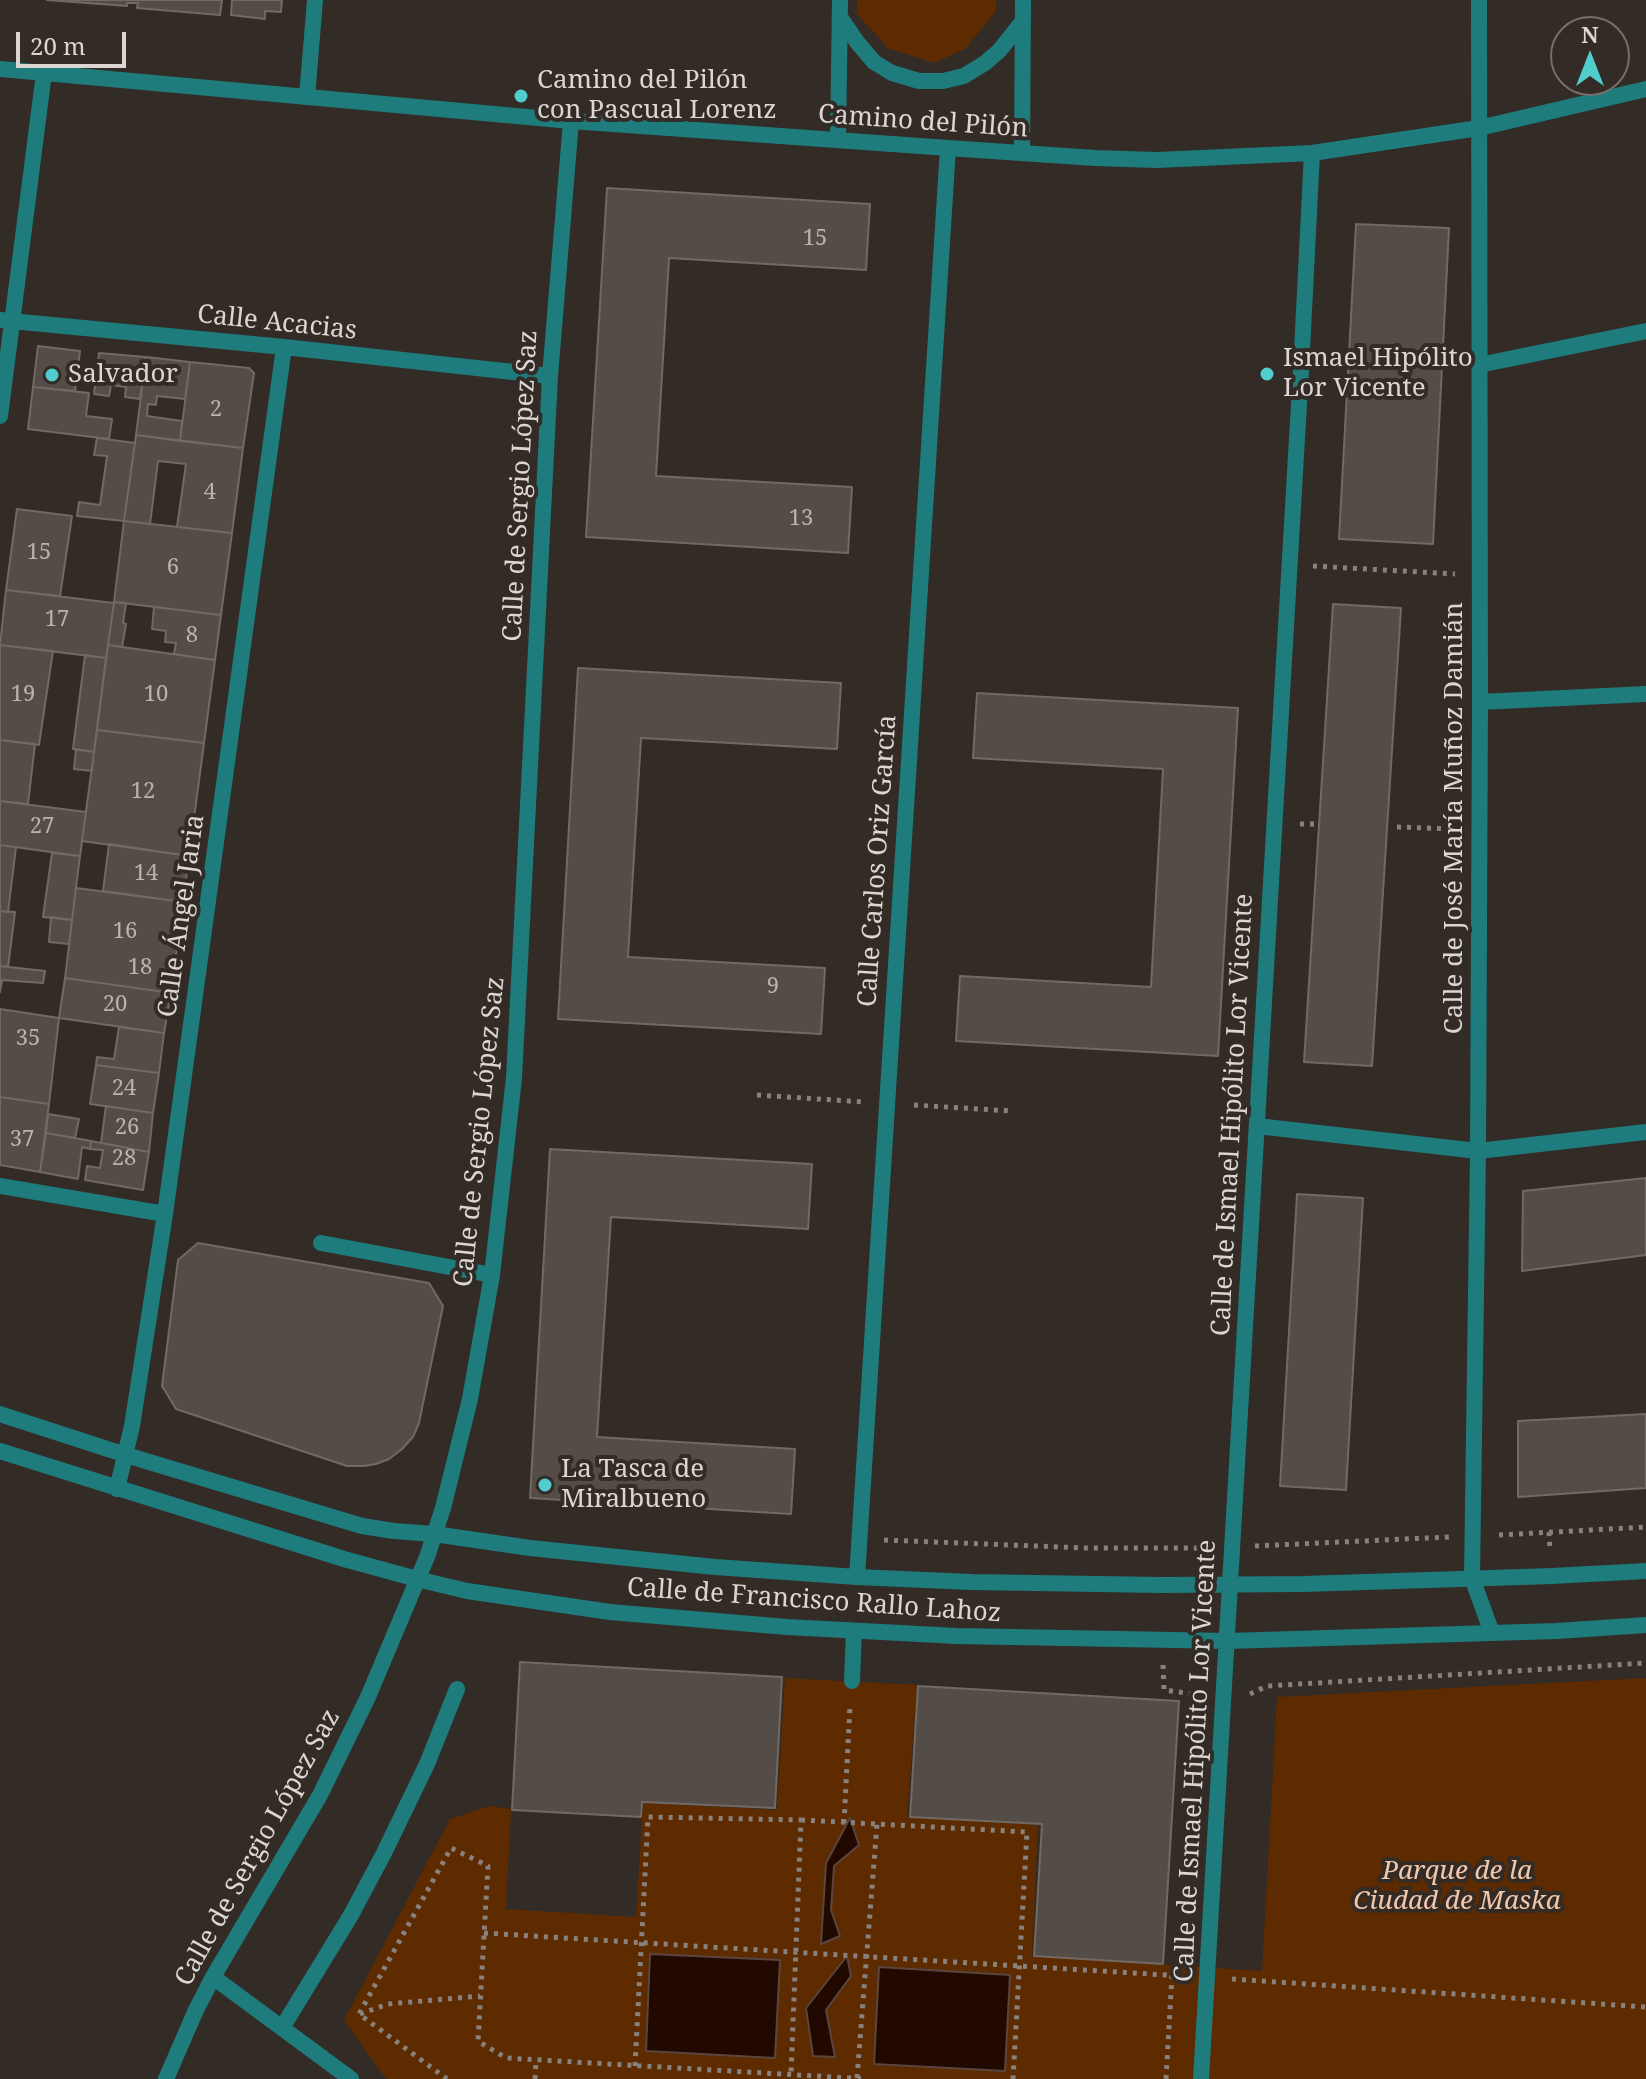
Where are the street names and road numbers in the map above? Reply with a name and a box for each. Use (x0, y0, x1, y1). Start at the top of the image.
street label: Camino del Pilón (817, 99, 1029, 145)
street label: Calle Acacias (196, 299, 358, 347)
street label: Calle de Sergio López Saz (497, 330, 545, 642)
street label: Calle de José María Muñoz Damián (1439, 602, 1471, 1034)
street label: Calle Carlos Oriz García (852, 714, 904, 1008)
street label: Calle Ángel Jaria (152, 813, 212, 1019)
street label: Calle de Ismael Hipólito Lor Vicente (1206, 893, 1260, 1337)
street label: Calle de Sergio López Saz (448, 975, 512, 1289)
street label: Calle de Ismael Hipólito Lor Vicente (1169, 1539, 1223, 1983)
street label: Calle de Francisco Rallo Lahoz (626, 1572, 1002, 1630)
street label: Calle de Sergio López Saz (169, 1704, 347, 1992)

